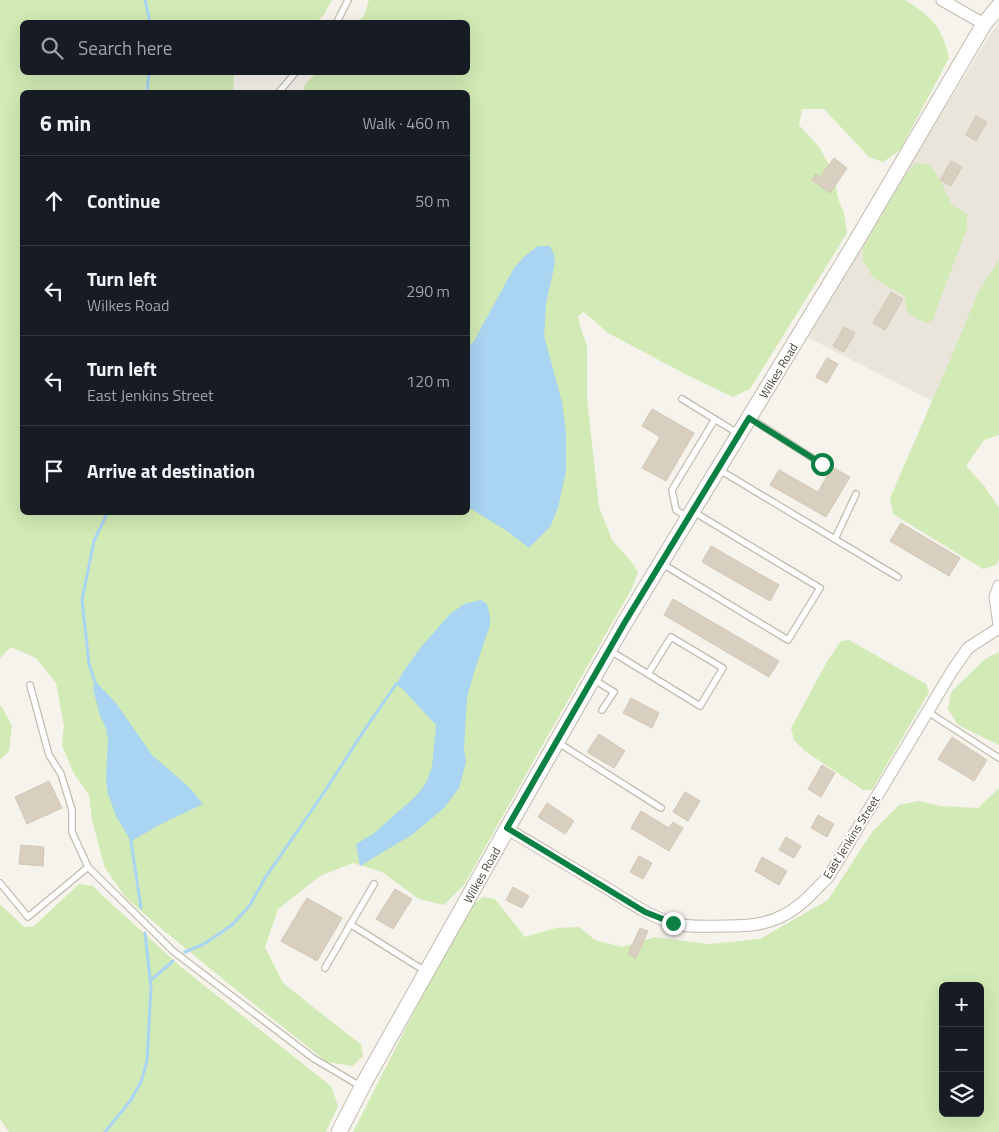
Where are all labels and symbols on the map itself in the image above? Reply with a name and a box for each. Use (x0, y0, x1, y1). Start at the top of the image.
street label: Wilkes Road (754, 339, 802, 402)
route start (811, 453, 834, 476)
street label: East Jenkins Street (818, 791, 885, 882)
street label: Wilkes Road (458, 843, 505, 906)
route end (662, 912, 685, 935)

